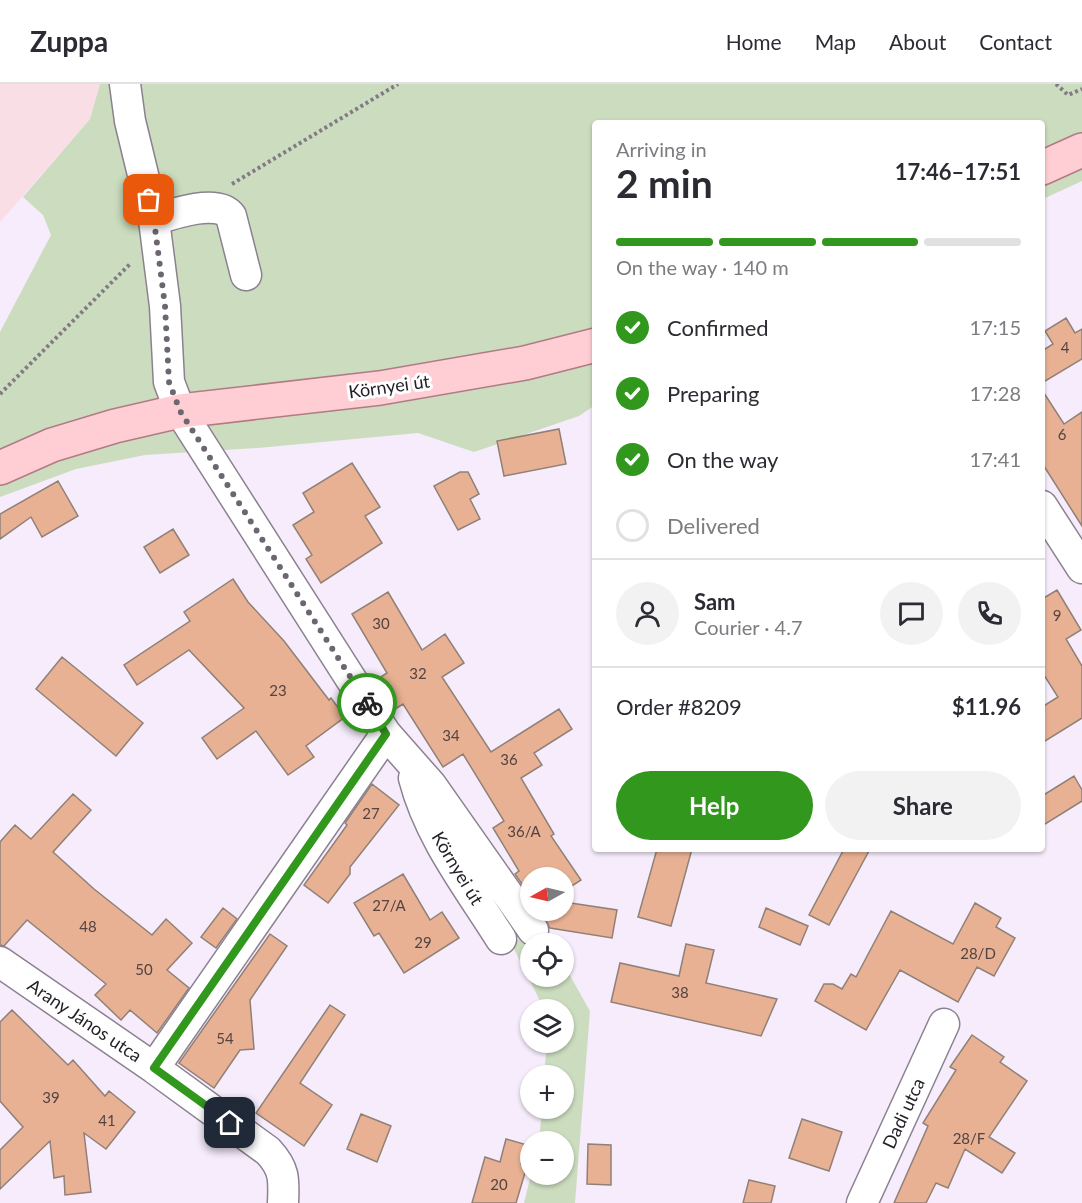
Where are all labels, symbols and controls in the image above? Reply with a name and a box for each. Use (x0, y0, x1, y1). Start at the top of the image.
text: Zuppa (30, 24, 108, 58)
text: Home (726, 29, 782, 54)
text: Map (815, 29, 856, 54)
text: About (889, 29, 946, 54)
text: Contact (979, 29, 1052, 54)
text: Arriving in (616, 137, 707, 161)
text: 17:46–17:51 (895, 158, 1021, 185)
text: 2 min (616, 160, 713, 206)
pin (123, 174, 174, 225)
icon: bag (132, 183, 165, 216)
text: On the way · 140 m (616, 255, 789, 279)
icon: check (616, 311, 649, 344)
text: Confirmed (667, 314, 769, 341)
text: 17:15 (970, 315, 1021, 339)
house number: 4 (1061, 338, 1070, 356)
street label: Környei út (347, 369, 432, 403)
icon: check (616, 377, 649, 410)
text: Preparing (667, 380, 759, 407)
text: 17:28 (970, 381, 1021, 405)
house number: 6 (1058, 425, 1067, 443)
icon: check (616, 443, 649, 476)
text: On the way (667, 446, 778, 473)
text: 17:41 (970, 447, 1021, 471)
text: Delivered (667, 512, 760, 539)
button: person (616, 582, 679, 645)
button: chat (880, 582, 943, 645)
button: phone (958, 582, 1021, 645)
text: Sam (694, 588, 736, 615)
house number: 9 (1053, 606, 1061, 624)
house number: 30 (372, 614, 390, 632)
text: Courier · 4.7 (694, 615, 803, 639)
house number: 32 (409, 664, 427, 682)
courier (337, 673, 397, 733)
house number: 23 (269, 681, 287, 699)
icon: bike (351, 687, 384, 720)
text: Order #8209 (616, 693, 742, 720)
text: $11.96 (952, 693, 1021, 720)
house number: 34 (442, 726, 460, 744)
house number: 36 (500, 750, 518, 768)
button: Help (616, 771, 813, 840)
button: Share (825, 771, 1021, 840)
house number: 27 (362, 804, 380, 822)
house number: 36/A (507, 822, 542, 840)
street label: Környei út (428, 827, 489, 909)
north arrow (520, 867, 574, 921)
map controls (520, 867, 574, 1185)
house number: 27/A (372, 896, 407, 914)
house number: 48 (79, 917, 97, 935)
house number: 29 (414, 933, 432, 951)
button: locate (520, 933, 574, 987)
house number: 28/D (960, 944, 996, 962)
house number: 50 (135, 960, 153, 978)
street label: Arany János utca (24, 974, 146, 1066)
house number: 38 (671, 983, 689, 1001)
button: layers (520, 999, 574, 1053)
house number: 54 (216, 1029, 234, 1047)
button: + (520, 1065, 574, 1119)
street label: Dadi utca (877, 1074, 929, 1152)
house number: 39 (42, 1088, 60, 1106)
pin (204, 1097, 255, 1148)
icon: home (213, 1106, 246, 1139)
house number: 41 (98, 1111, 116, 1129)
house number: 28/F (953, 1129, 985, 1147)
button: − (520, 1131, 574, 1185)
house number: 20 (490, 1175, 508, 1193)

